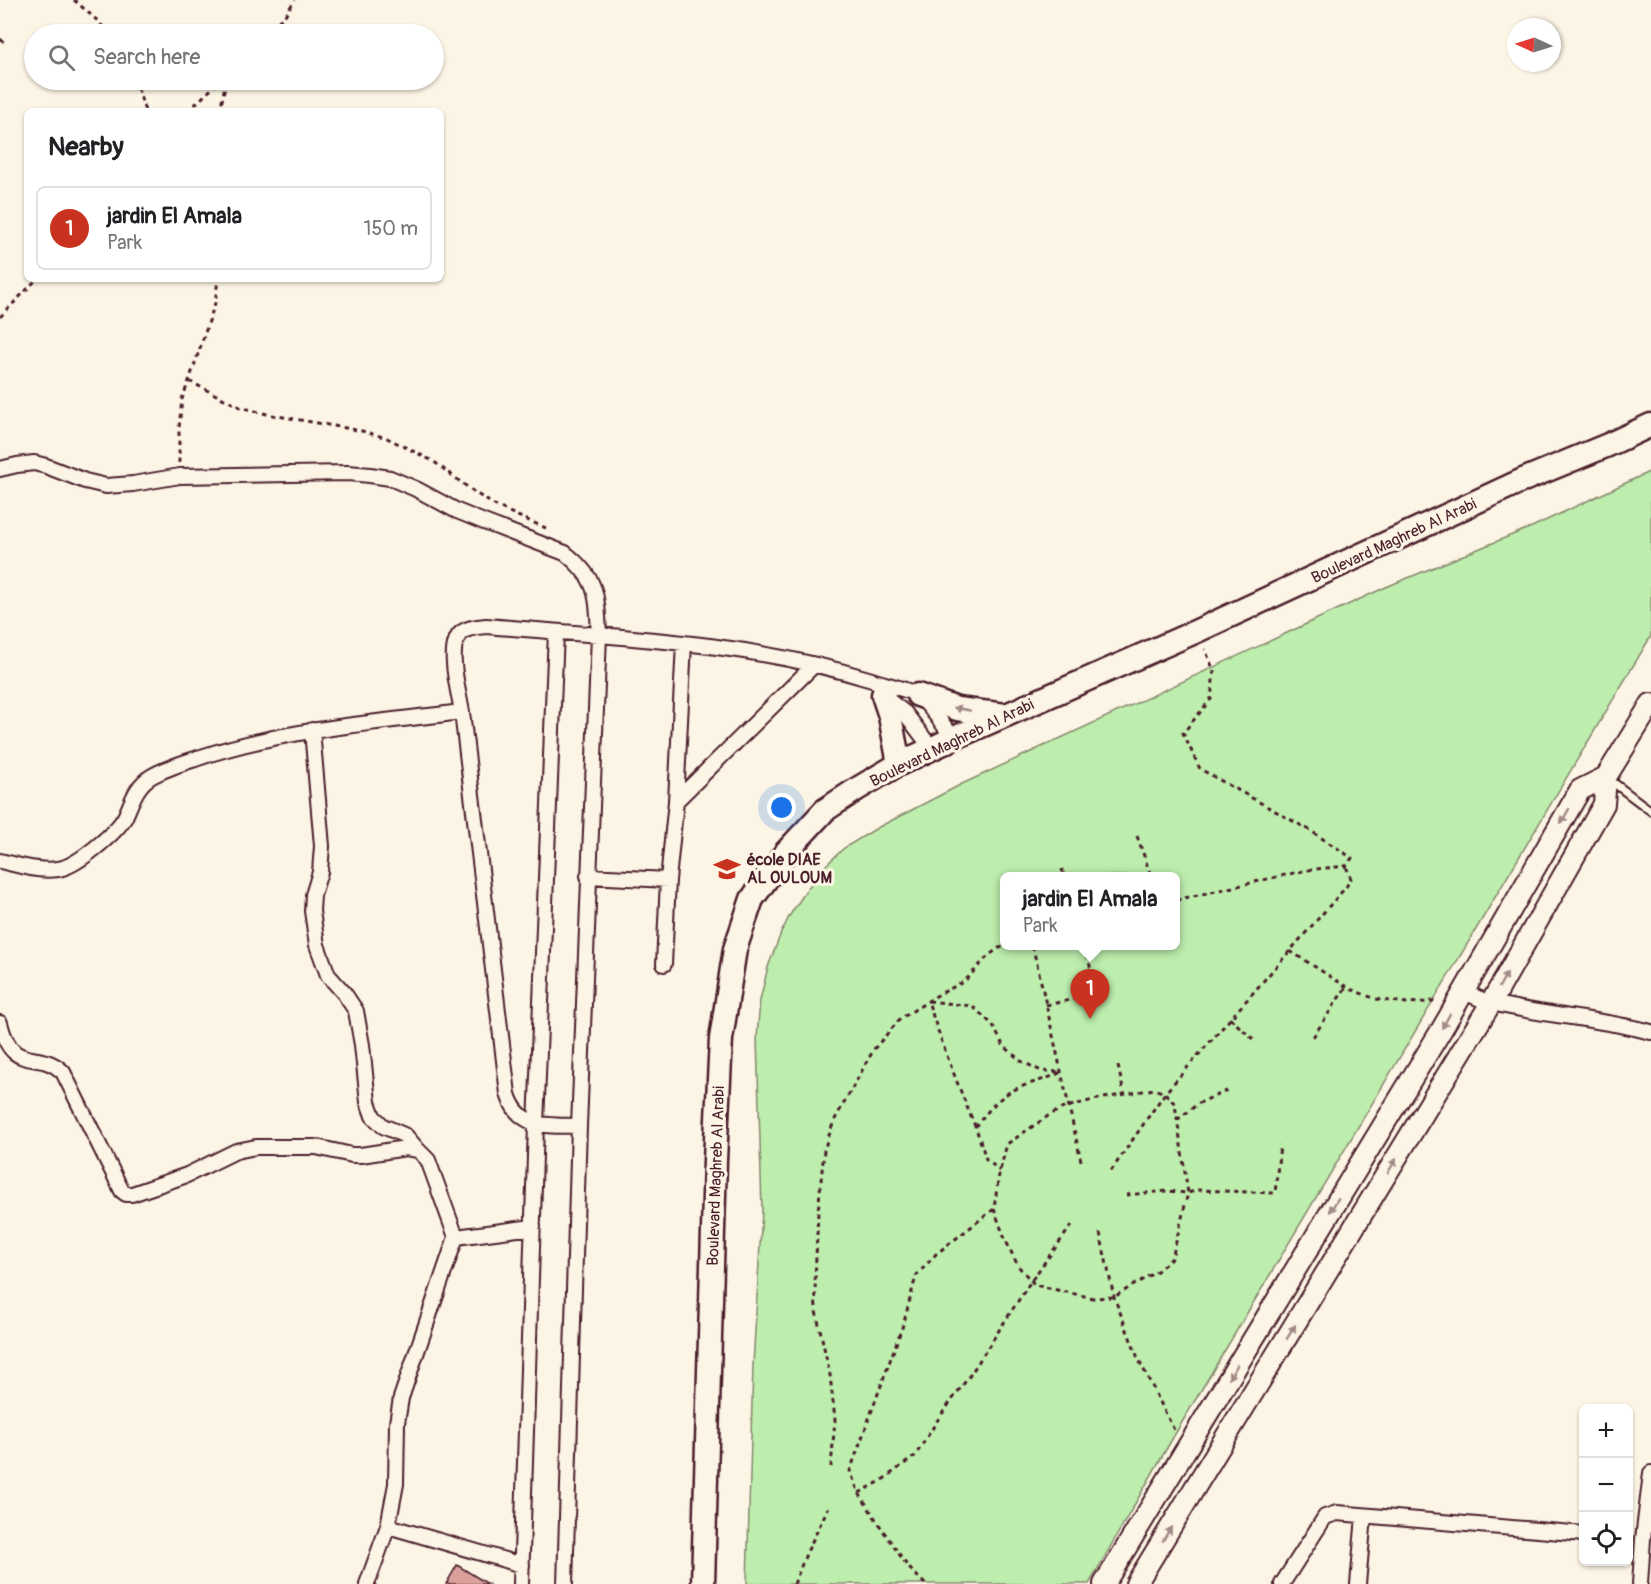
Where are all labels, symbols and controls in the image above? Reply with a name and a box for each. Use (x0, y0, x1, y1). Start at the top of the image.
north arrow (1507, 18, 1561, 72)
search box (24, 24, 444, 90)
icon: search (45, 41, 78, 74)
text: Search here (93, 43, 200, 71)
text: Nearby (48, 131, 124, 163)
text: jardin El Amala (107, 202, 242, 230)
text: 1 (66, 216, 73, 241)
text: 150 m (364, 216, 418, 241)
text: Park (107, 230, 142, 255)
street label: Boulevard Maghreb Al Arabi (1308, 494, 1480, 588)
street label: Boulevard Maghreb Al Arabi (867, 695, 1037, 791)
one-way arrow (952, 704, 971, 713)
your location (767, 793, 796, 822)
one-way arrow (1560, 808, 1570, 825)
place label: école DIAE AL OULOUM (746, 850, 832, 888)
school or university icon: école DIAE AL OULOUM (712, 854, 742, 884)
popup (1000, 872, 1180, 950)
text: jardin El Amala (1023, 885, 1157, 913)
text: Park (1023, 913, 1058, 938)
pin: 1 (1070, 970, 1110, 1019)
one-way arrow (1498, 972, 1508, 989)
one-way arrow (1441, 1013, 1451, 1030)
street label: Boulevard Maghreb Al Arabi (703, 1086, 729, 1266)
one-way arrow (1387, 1158, 1398, 1174)
one-way arrow (1328, 1197, 1339, 1213)
one-way arrow (1285, 1324, 1296, 1340)
one-way arrow (1227, 1364, 1238, 1380)
map controls (1579, 1404, 1633, 1566)
button: + (1579, 1404, 1633, 1458)
button: − (1579, 1458, 1633, 1512)
button: locate (1579, 1512, 1633, 1566)
one-way arrow (1161, 1526, 1172, 1542)

